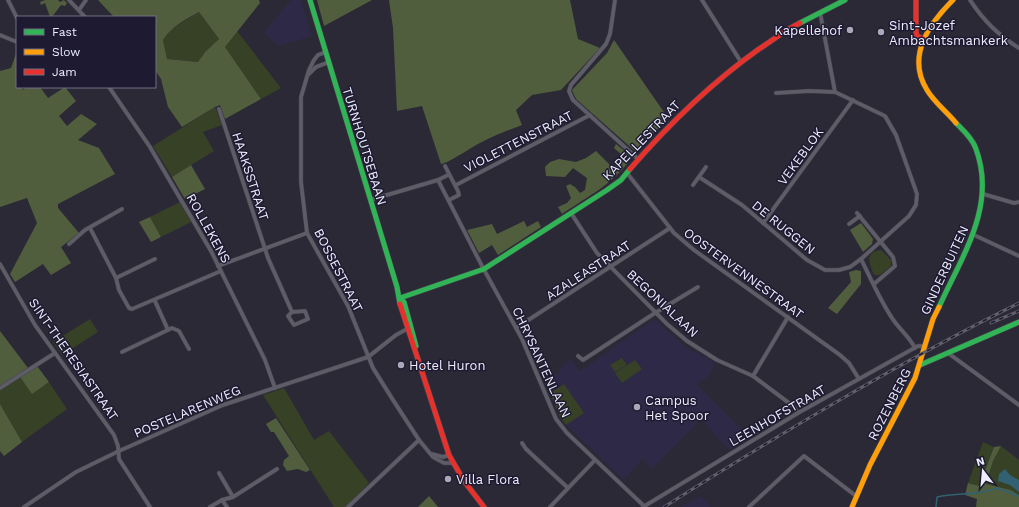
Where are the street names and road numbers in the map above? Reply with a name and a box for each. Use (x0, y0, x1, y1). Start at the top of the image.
street label: TURNHOUTSEBAAN (339, 85, 390, 207)
street label: KAPELLESTRAAT (599, 97, 683, 183)
street label: VIOLETTENSTRAAT (461, 107, 575, 175)
street label: VEKEBLOK (774, 124, 827, 188)
street label: HAAKSSTRAAT (229, 130, 272, 222)
street label: ROLLEKENS (183, 191, 234, 265)
street label: DE RUGGEN (749, 197, 818, 257)
street label: GINDERBUITEN (917, 223, 972, 317)
street label: OOSTERVENNESTRAAT (681, 225, 807, 322)
street label: BOSSESTRAAT (311, 226, 366, 315)
street label: AZALEASTRAAT (543, 237, 634, 303)
street label: BEGONIALAAN (624, 266, 701, 340)
street label: SINT-THERESIASTRAAT (26, 295, 122, 423)
street label: CHRYSANTENLAAN (509, 304, 574, 420)
street label: ROZENBERG (865, 366, 914, 443)
street label: POSTELARENWEG (132, 382, 243, 441)
street label: LEENHOFSTRAAT (726, 382, 828, 449)

